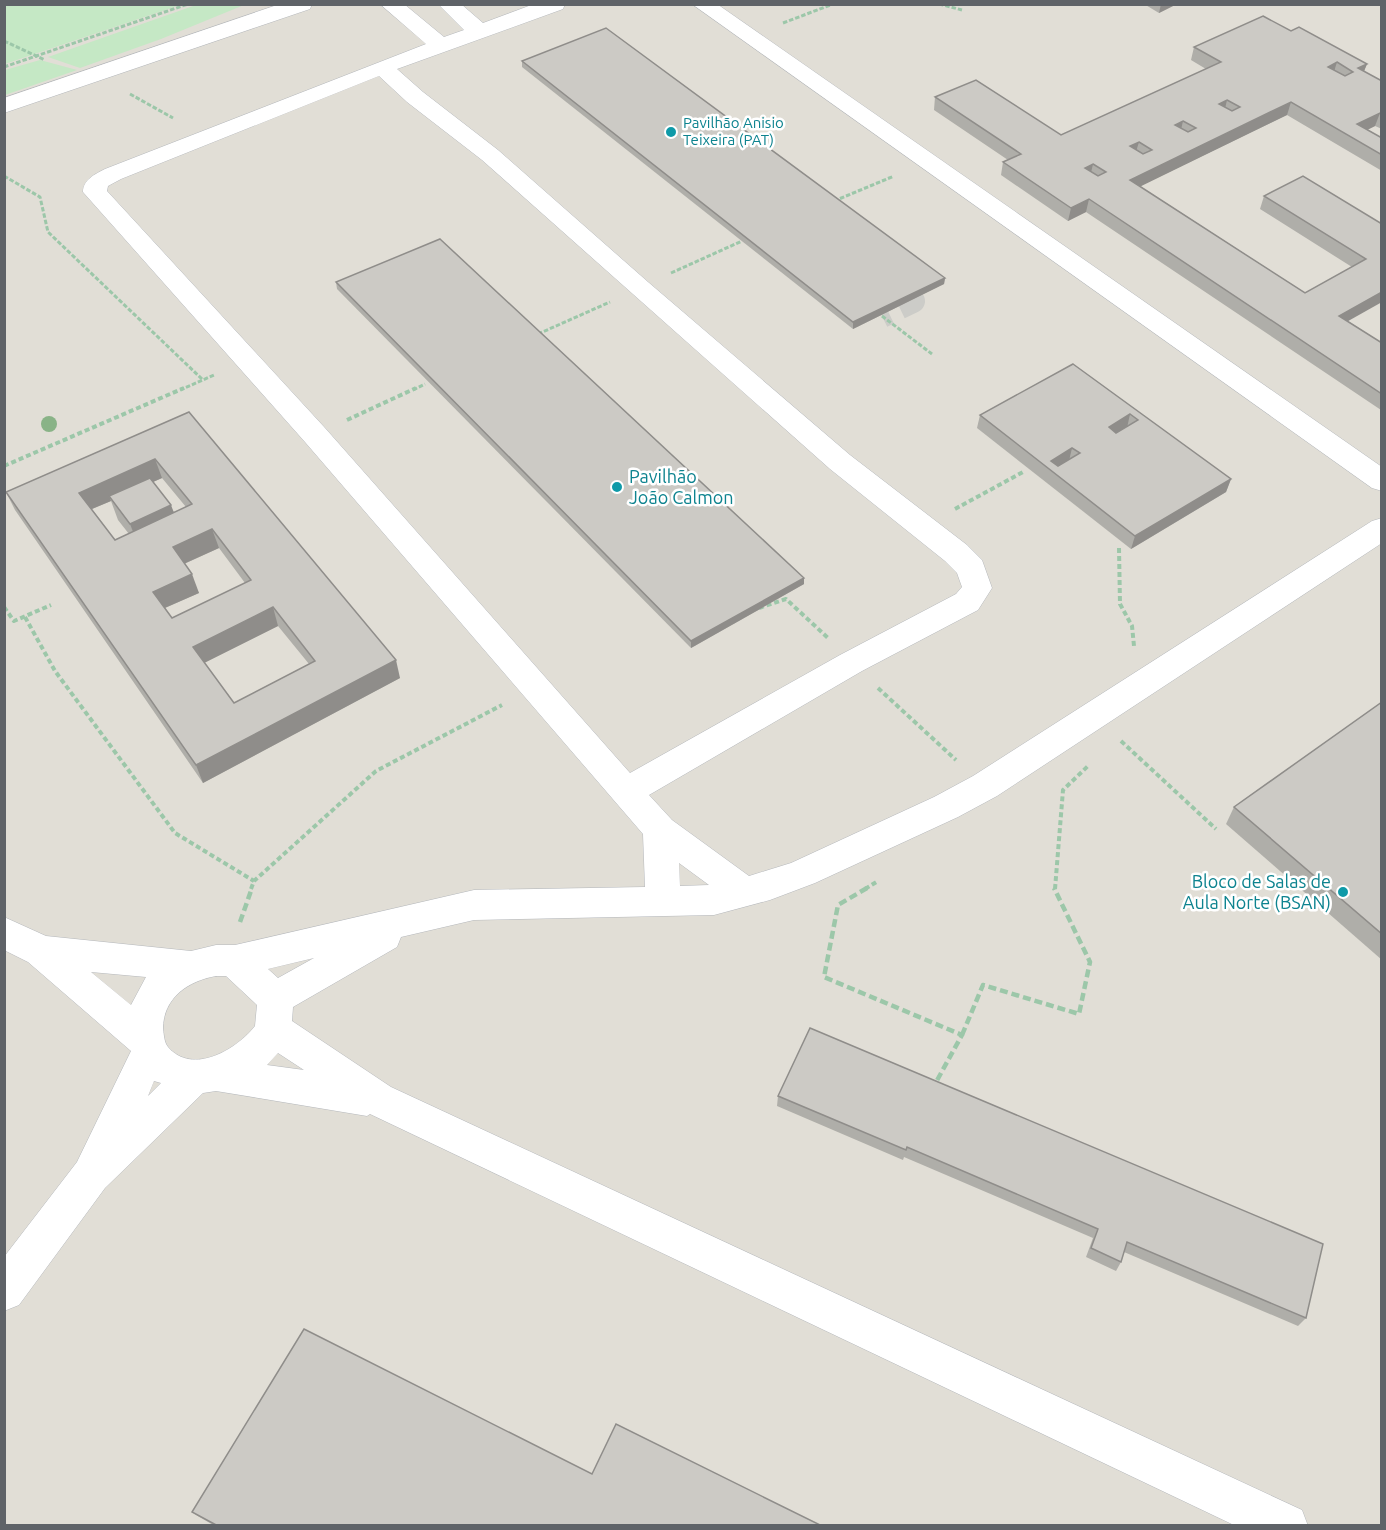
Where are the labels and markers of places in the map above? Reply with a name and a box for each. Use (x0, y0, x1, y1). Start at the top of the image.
place label: Pavilhão Anisio Teixeira (PAT) (683, 114, 784, 148)
marker: Pavilhão Anisio Teixeira (PAT) (664, 125, 678, 139)
place label: Pavilhão João Calmon (629, 466, 734, 507)
marker: Pavilhão João Calmon (610, 480, 624, 494)
place label: Bloco de Salas de Aula Norte (BSAN) (1183, 871, 1331, 913)
marker: Bloco de Salas de Aula Norte (BSAN) (1336, 885, 1350, 899)

